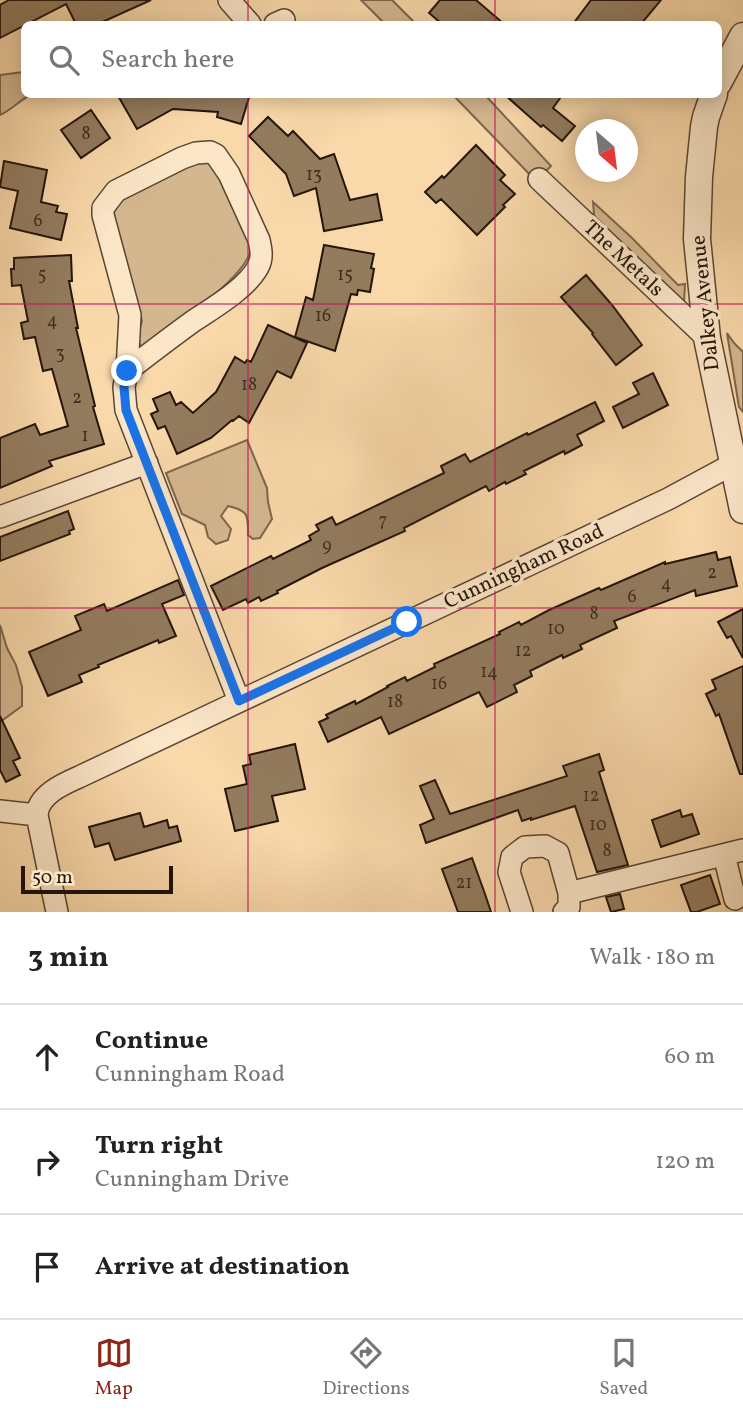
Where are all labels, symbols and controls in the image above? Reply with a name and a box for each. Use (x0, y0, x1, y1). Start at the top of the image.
search box (21, 21, 722, 98)
icon: search (45, 41, 83, 79)
text: Search here (101, 42, 234, 78)
north arrow (575, 119, 638, 182)
house number: 8 (81, 122, 91, 147)
house number: 13 (306, 163, 322, 188)
house number: 6 (33, 209, 43, 234)
street label: The Metals (576, 214, 670, 304)
street label: Dalkey Avenue (684, 234, 728, 372)
house number: 5 (38, 263, 46, 288)
house number: 15 (337, 263, 353, 288)
house number: 16 (315, 304, 331, 329)
house number: 4 (47, 309, 57, 334)
house number: 3 (55, 342, 65, 367)
route end (111, 355, 142, 386)
house number: 18 (241, 373, 257, 398)
house number: 2 (72, 386, 82, 411)
house number: 1 (82, 424, 88, 449)
house number: 7 (379, 509, 387, 534)
street label: Cunningham Road (439, 517, 609, 617)
house number: 9 (322, 534, 332, 559)
house number: 2 (707, 561, 717, 586)
house number: 4 (661, 572, 671, 597)
house number: 6 (627, 585, 637, 610)
house number: 8 (589, 602, 599, 627)
route start (391, 606, 422, 637)
house number: 10 (547, 617, 565, 642)
house number: 12 (515, 639, 531, 664)
house number: 14 (480, 660, 498, 685)
house number: 16 (431, 672, 447, 697)
house number: 18 (387, 690, 403, 715)
house number: 12 (583, 784, 599, 809)
house number: 10 (589, 813, 607, 838)
house number: 8 (602, 839, 612, 864)
scale bar (21, 863, 173, 895)
text: 50 m (32, 865, 73, 891)
house number: 21 (456, 871, 472, 896)
text: 3 min (28, 937, 109, 979)
text: Walk · 180 m (590, 942, 715, 974)
text: Continue (95, 1023, 208, 1059)
icon: ahead (28, 1038, 66, 1076)
text: 60 m (665, 1041, 715, 1073)
text: Cunningham Road (95, 1059, 285, 1091)
text: Turn right (95, 1128, 223, 1164)
icon: right (28, 1143, 66, 1181)
text: 120 m (655, 1146, 715, 1178)
text: Cunningham Drive (95, 1164, 289, 1196)
icon: arrive (28, 1248, 66, 1286)
text: Arrive at destination (95, 1249, 350, 1285)
tab: Map (95, 1334, 133, 1402)
tab: Directions (323, 1334, 410, 1402)
tab: Saved (599, 1334, 648, 1402)

